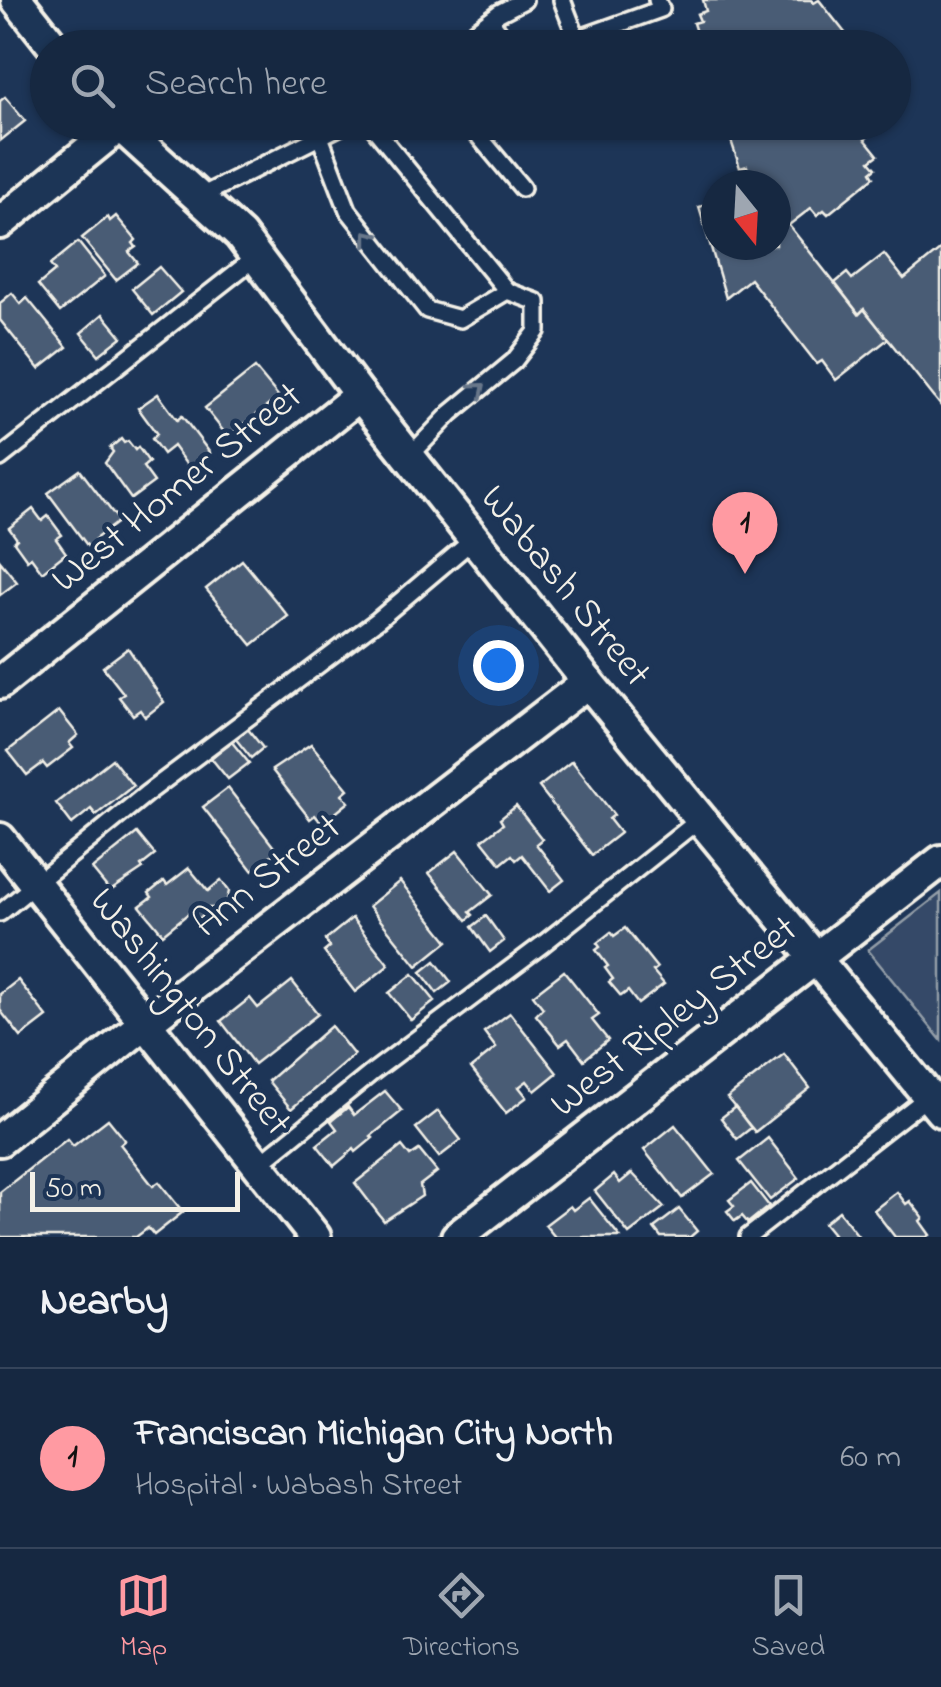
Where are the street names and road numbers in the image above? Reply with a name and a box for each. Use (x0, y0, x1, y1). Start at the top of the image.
street label: West Homer Street (39, 369, 317, 609)
street label: Wabash Street (464, 473, 664, 701)
street label: Ann Street (181, 800, 355, 954)
street label: Washington Street (73, 876, 305, 1150)
street label: West Ripley Street (539, 902, 811, 1134)

